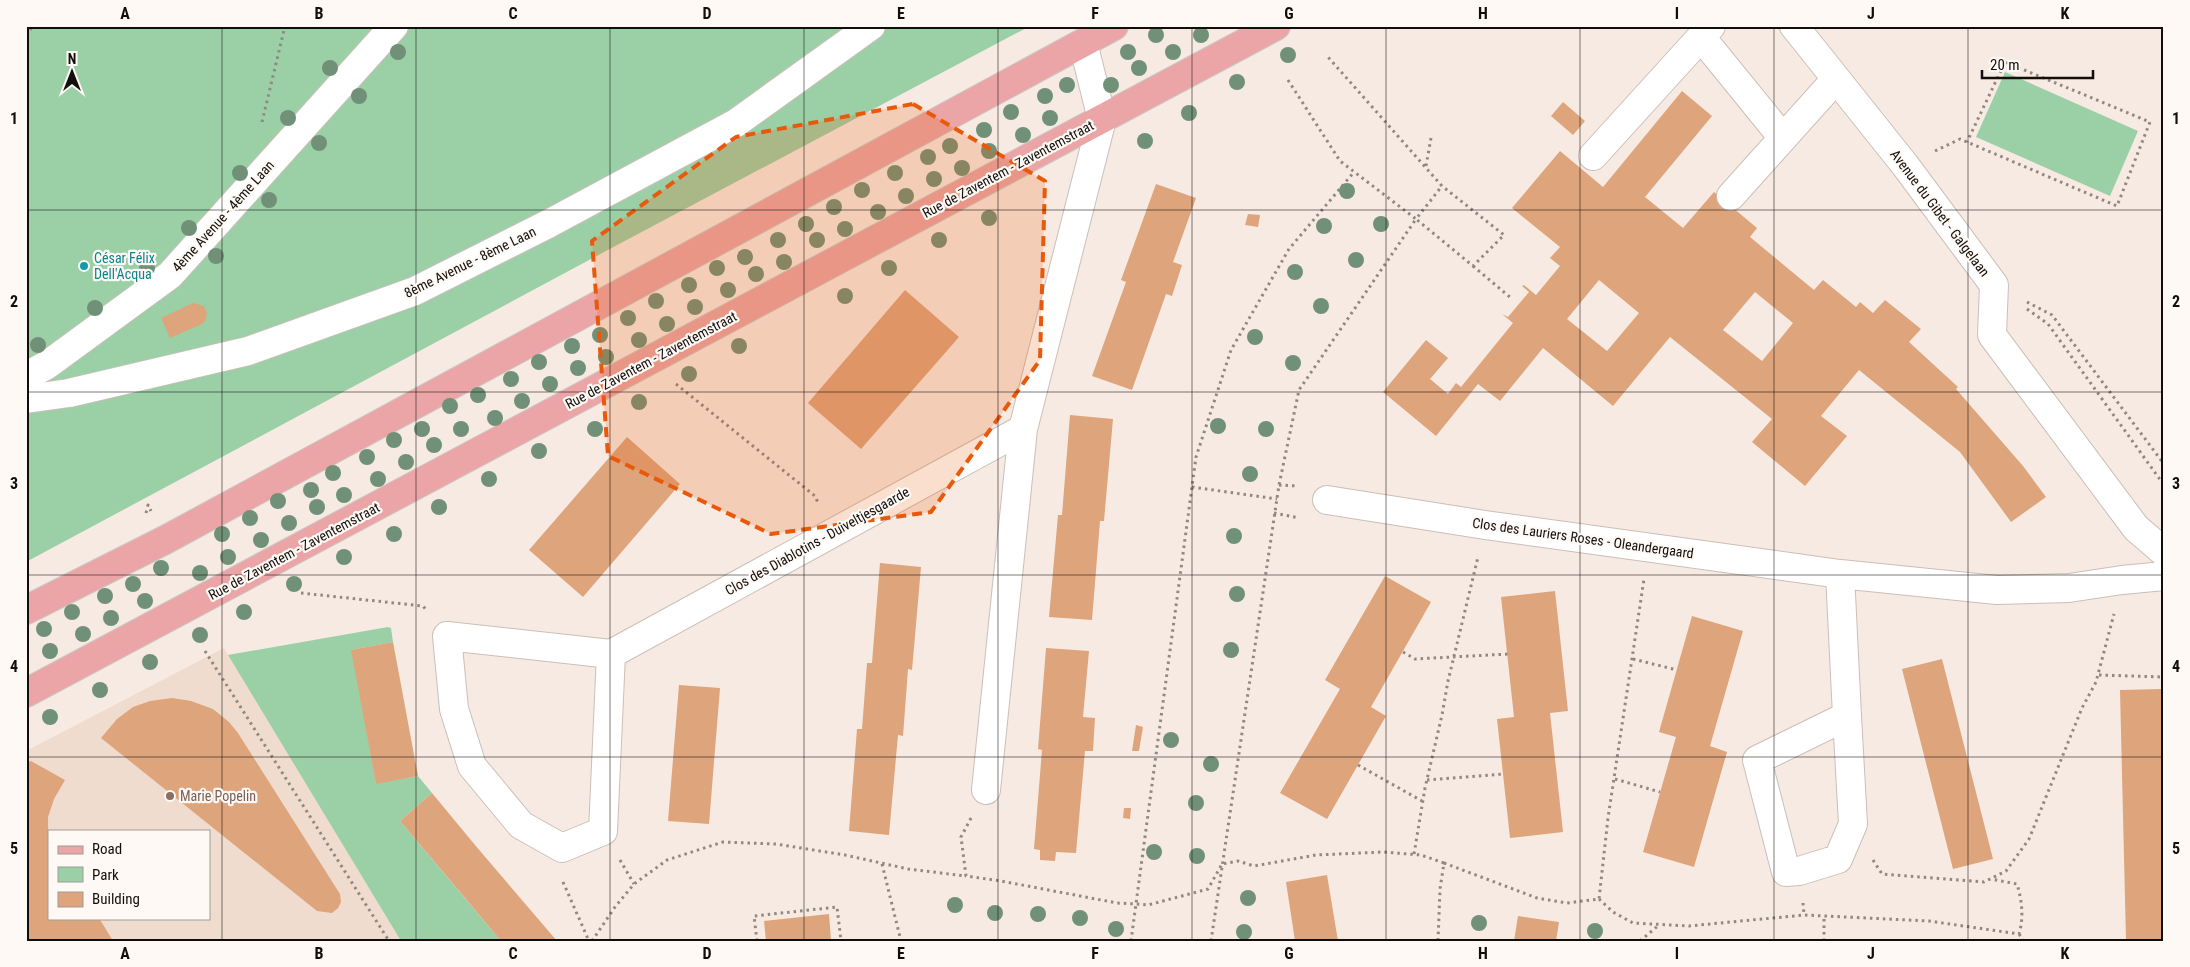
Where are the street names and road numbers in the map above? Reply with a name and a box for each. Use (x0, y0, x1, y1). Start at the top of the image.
street label: Rue de Zaventem - Zaventemstraat (920, 117, 1096, 221)
street label: Avenue du Gibet - Galgelaan (1887, 146, 1993, 280)
street label: 4ème Avenue - 4ème Laan (169, 157, 277, 275)
street label: 8ème Avenue - 8ème Laan (401, 223, 539, 301)
street label: Rue de Zaventem - Zaventemstraat (563, 308, 739, 412)
street label: Clos des Diablotins - Duiveltjesgaarde (722, 483, 912, 598)
street label: Rue de Zaventem - Zaventemstraat (206, 499, 382, 603)
street label: Clos des Lauriers Roses - Oleandergaard (1471, 515, 1695, 561)

